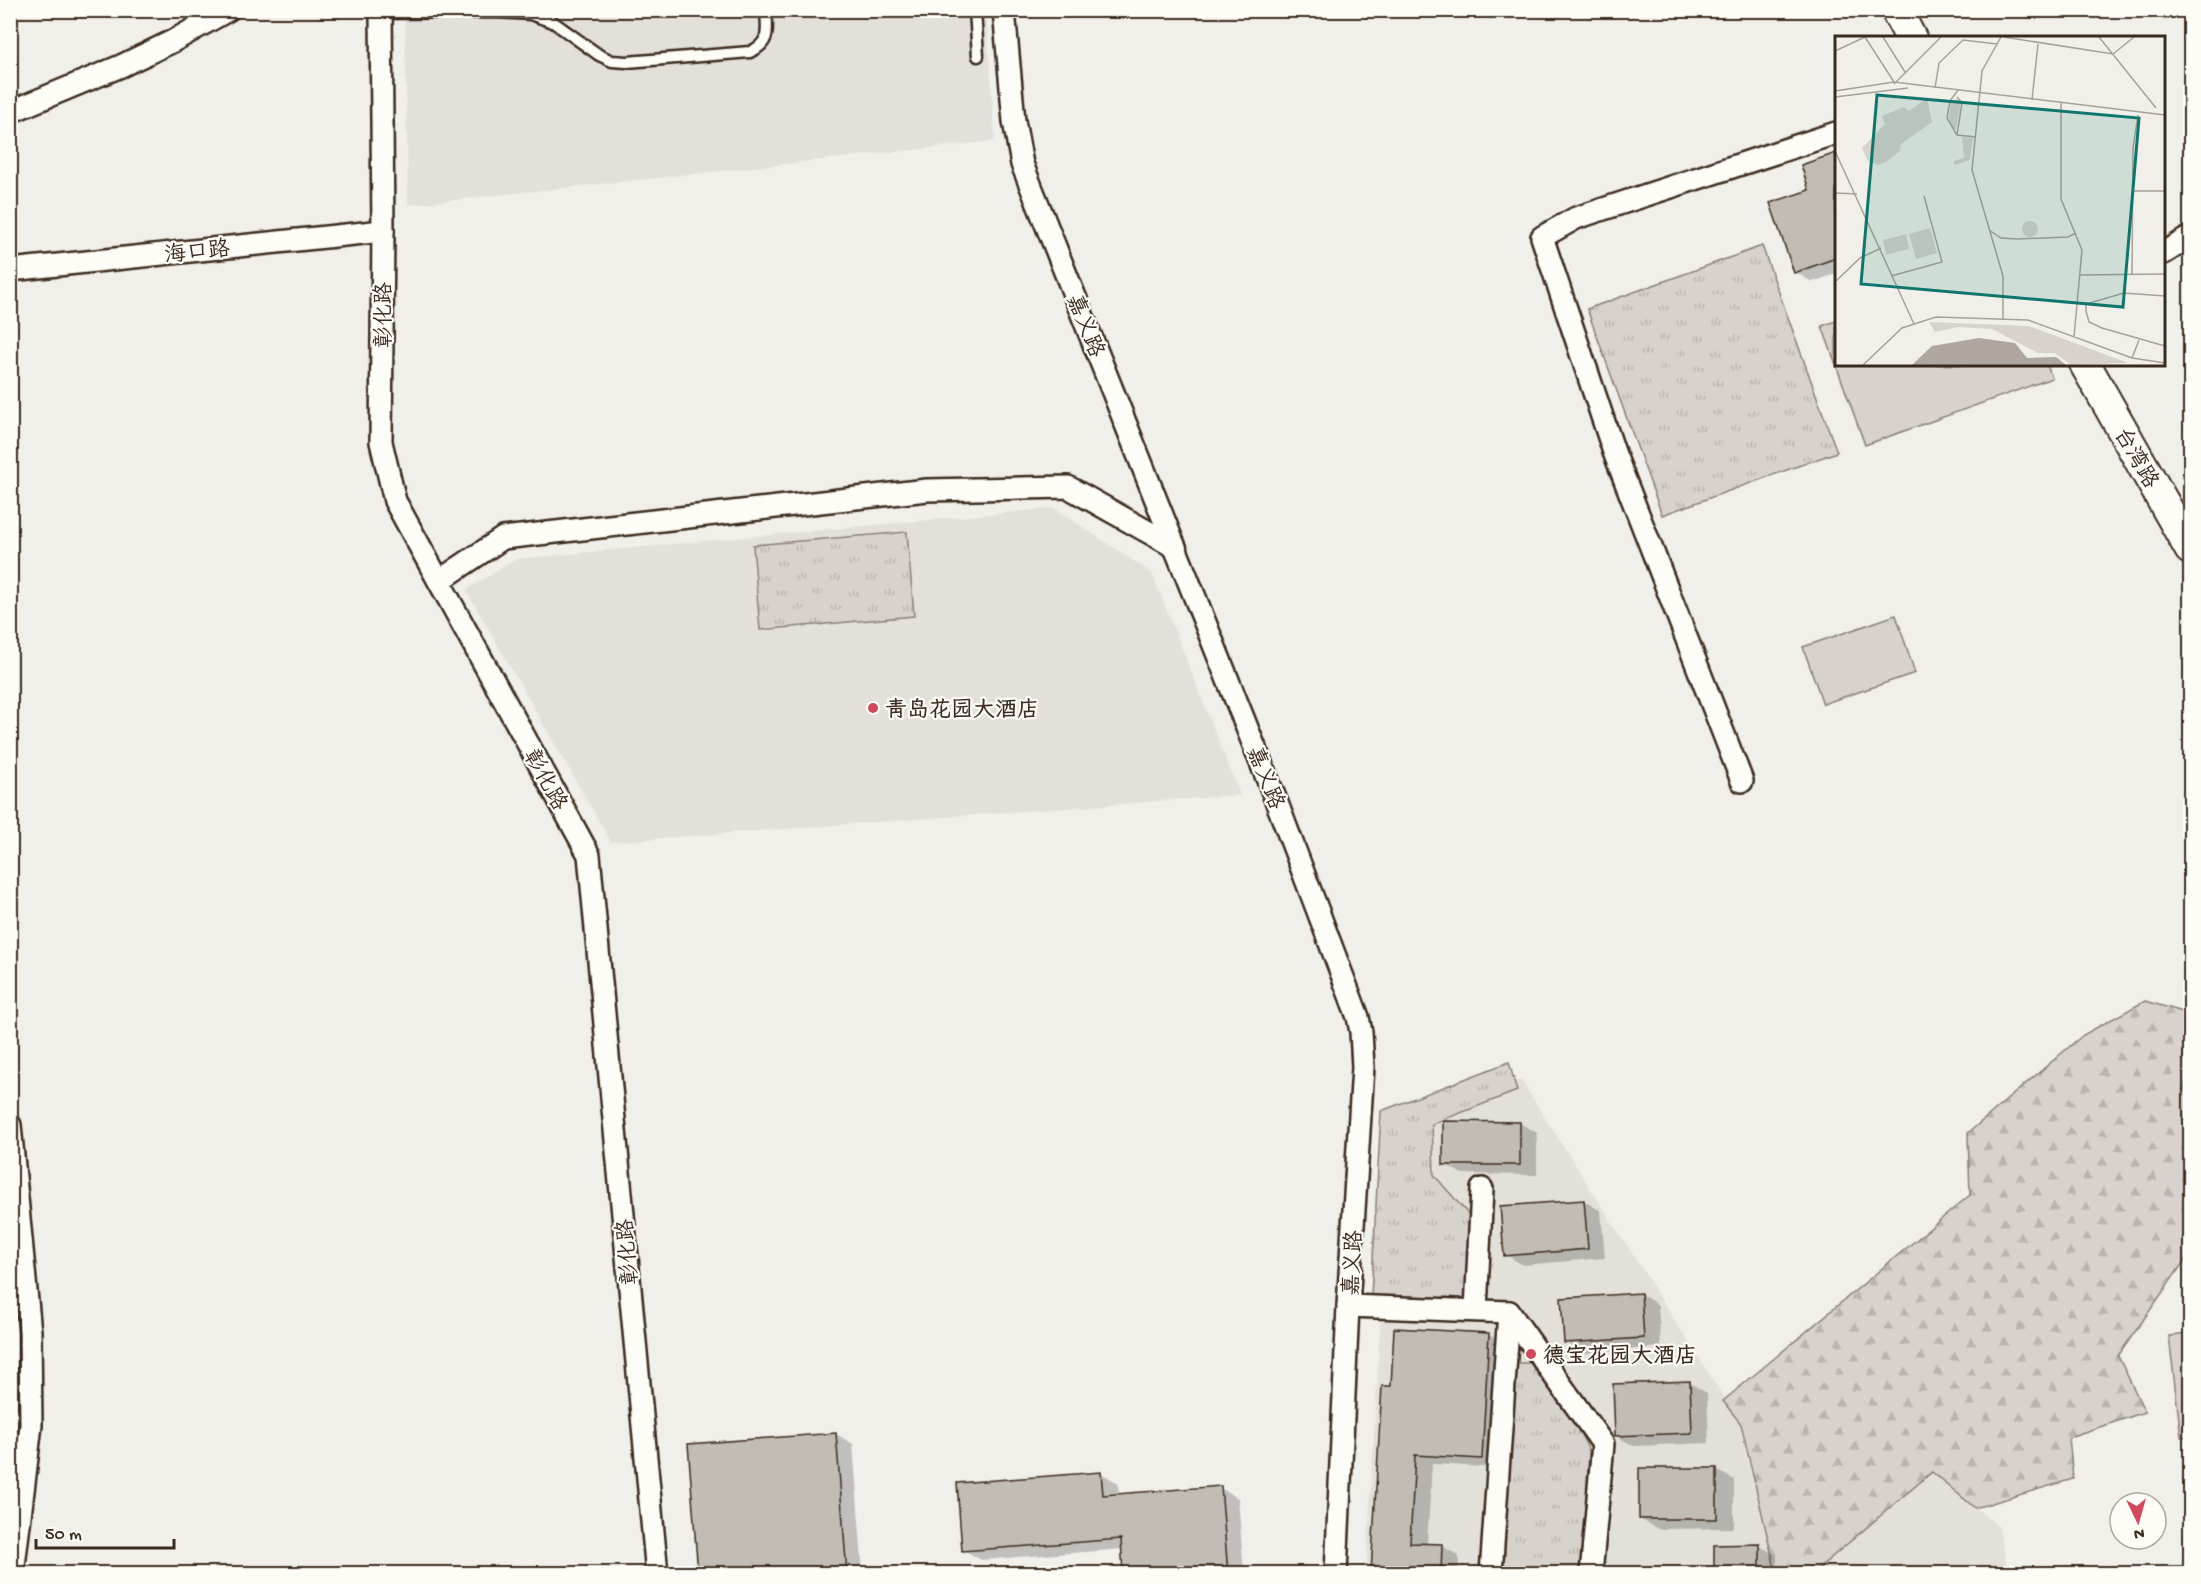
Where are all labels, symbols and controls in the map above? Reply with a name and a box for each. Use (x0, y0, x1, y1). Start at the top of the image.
inset map (1835, 36, 2165, 366)
street label: 海口路 (163, 236, 232, 270)
street label: 彰化路 (371, 282, 399, 348)
street label: 嘉义路 (1059, 290, 1110, 362)
street label: 台湾路 (2107, 423, 2164, 494)
place label: 青岛花园大酒店 (885, 697, 1039, 725)
marker: 青岛花园大酒店 (866, 701, 880, 715)
street label: 嘉义路 (1239, 742, 1290, 814)
street label: 彰化路 (516, 745, 573, 816)
street label: 彰化路 (612, 1218, 646, 1286)
street label: 嘉义路 (1338, 1229, 1370, 1297)
place label: 德宝花园大酒店 (1543, 1344, 1697, 1371)
marker: 德宝花园大酒店 (1524, 1347, 1538, 1361)
north arrow (2108, 1491, 2168, 1551)
scale bar (36, 1512, 174, 1550)
text: N (2132, 1523, 2145, 1542)
text: 50 m (45, 1525, 82, 1546)

